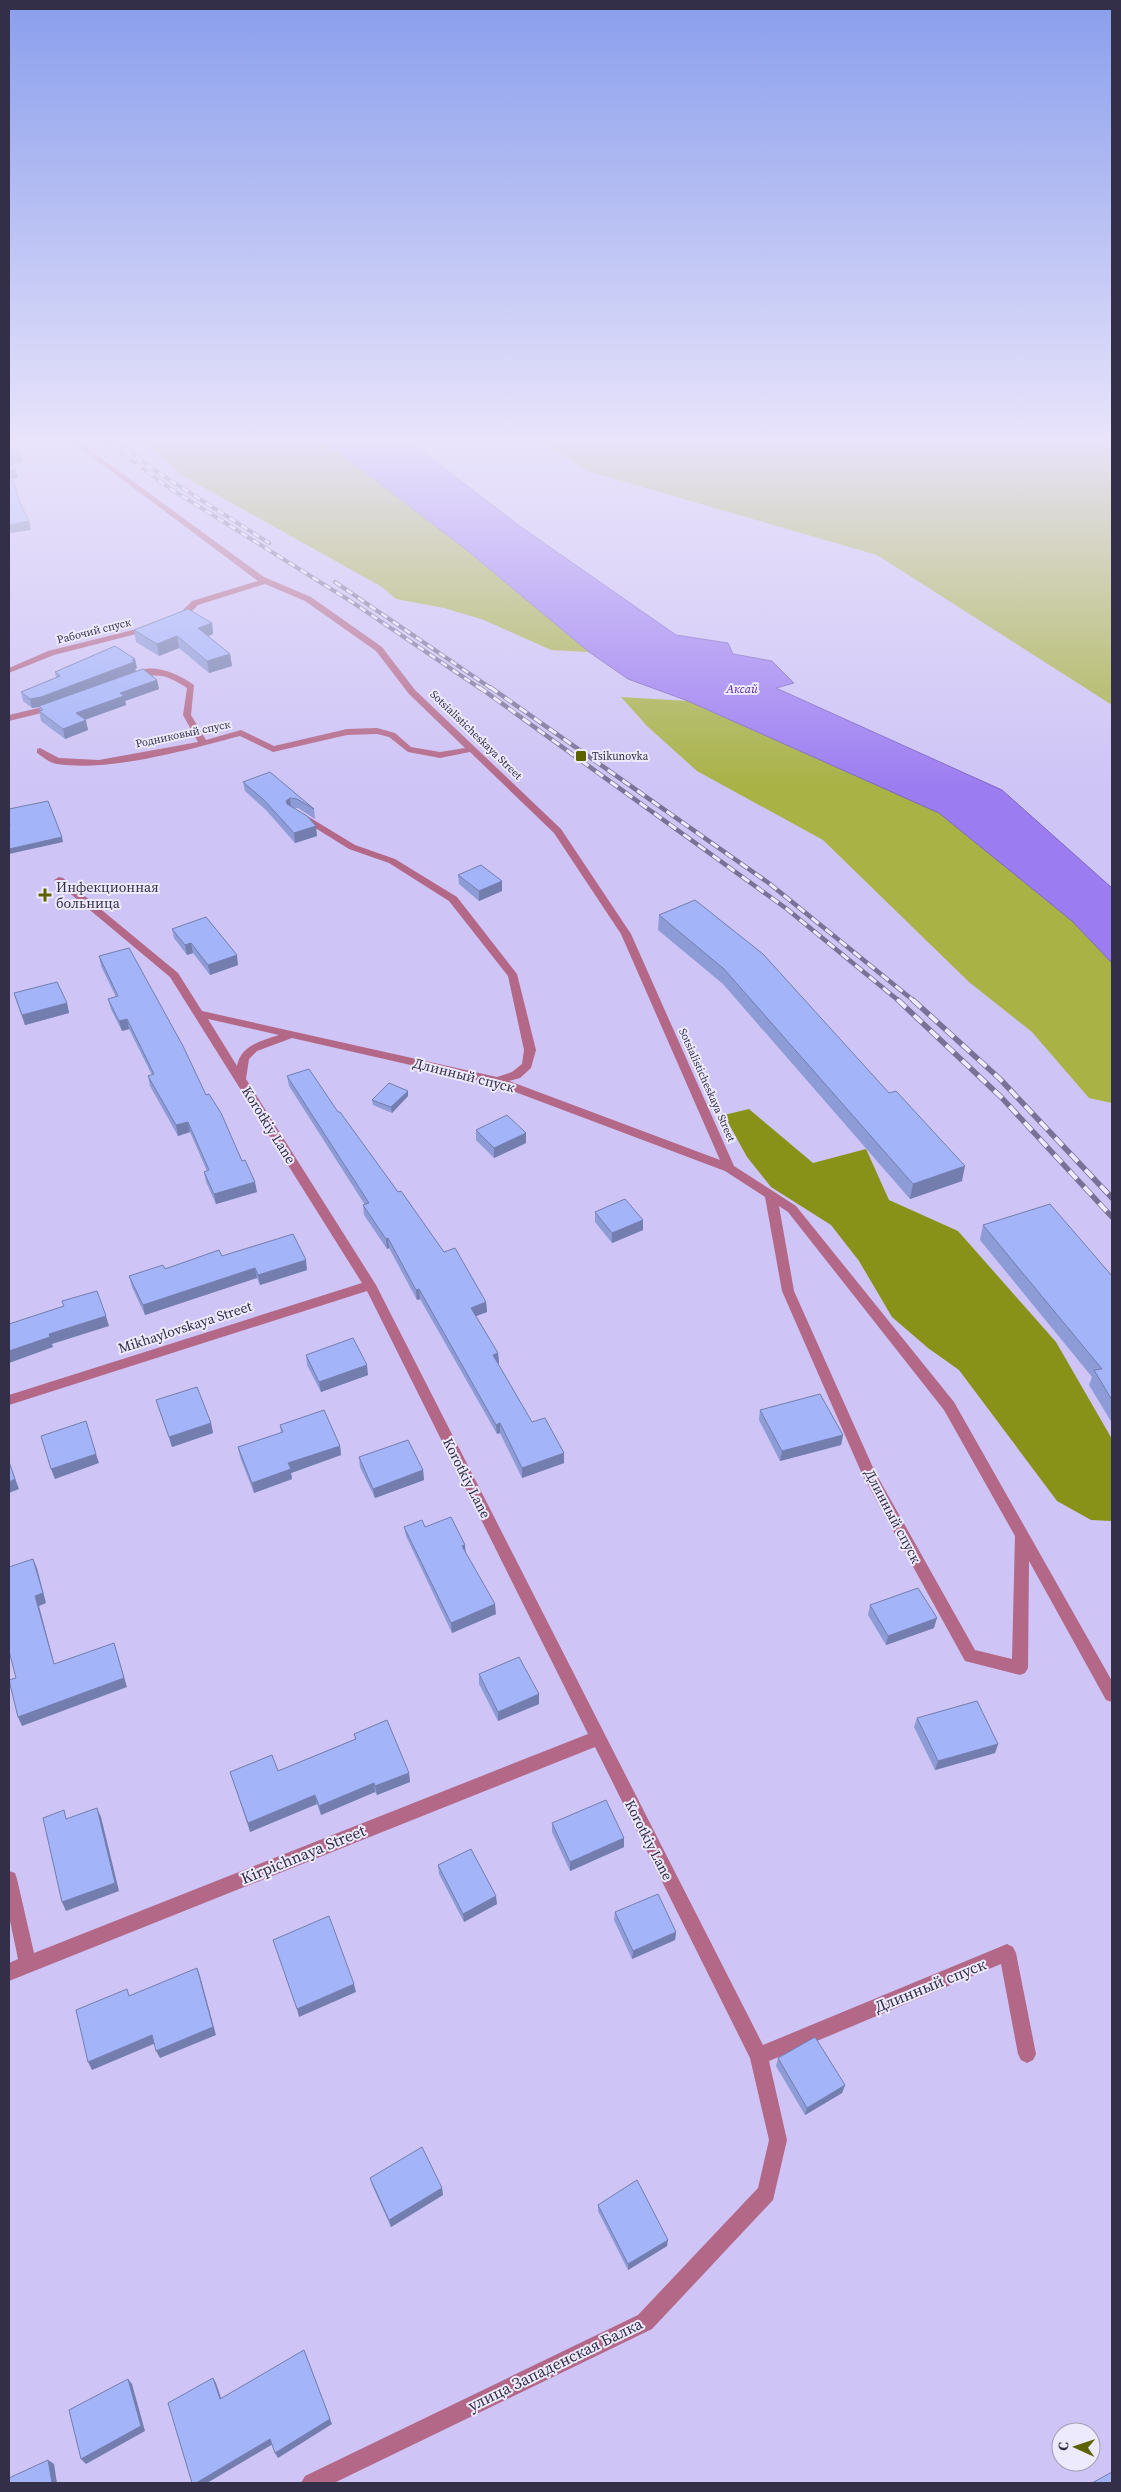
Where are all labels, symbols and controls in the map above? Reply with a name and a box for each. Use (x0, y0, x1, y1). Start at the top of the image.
street label: Рабочий спуск (55, 615, 133, 647)
water label: Аксай (725, 681, 758, 697)
street label: Sotsialisticheskaya Street (427, 687, 526, 783)
street label: Родниковый спуск (134, 717, 232, 751)
marker: Tsikunovka (574, 749, 588, 763)
place label: Tsikunovka (592, 749, 649, 764)
place label: Инфекционная больница (56, 877, 159, 913)
marker: Инфекционная больница (38, 888, 52, 902)
street label: Sotsialisticheskaya Street (675, 1026, 739, 1144)
street label: Длинный спуск (411, 1053, 517, 1097)
street label: Korotkiy Lane (237, 1083, 301, 1167)
street label: Mikhaylovskaya Street (116, 1296, 255, 1358)
street label: Korotkiy Lane (438, 1434, 496, 1522)
street label: Длинный спуск (860, 1465, 926, 1567)
street label: Korotkiy Lane (620, 1796, 678, 1884)
street label: Kirpichnaya Street (237, 1819, 369, 1889)
street label: Длинный спуск (871, 1952, 989, 2017)
street label: улица Западенская Балка (464, 2312, 647, 2416)
north arrow (1051, 2422, 1101, 2472)
text: С (1053, 2441, 1073, 2451)

